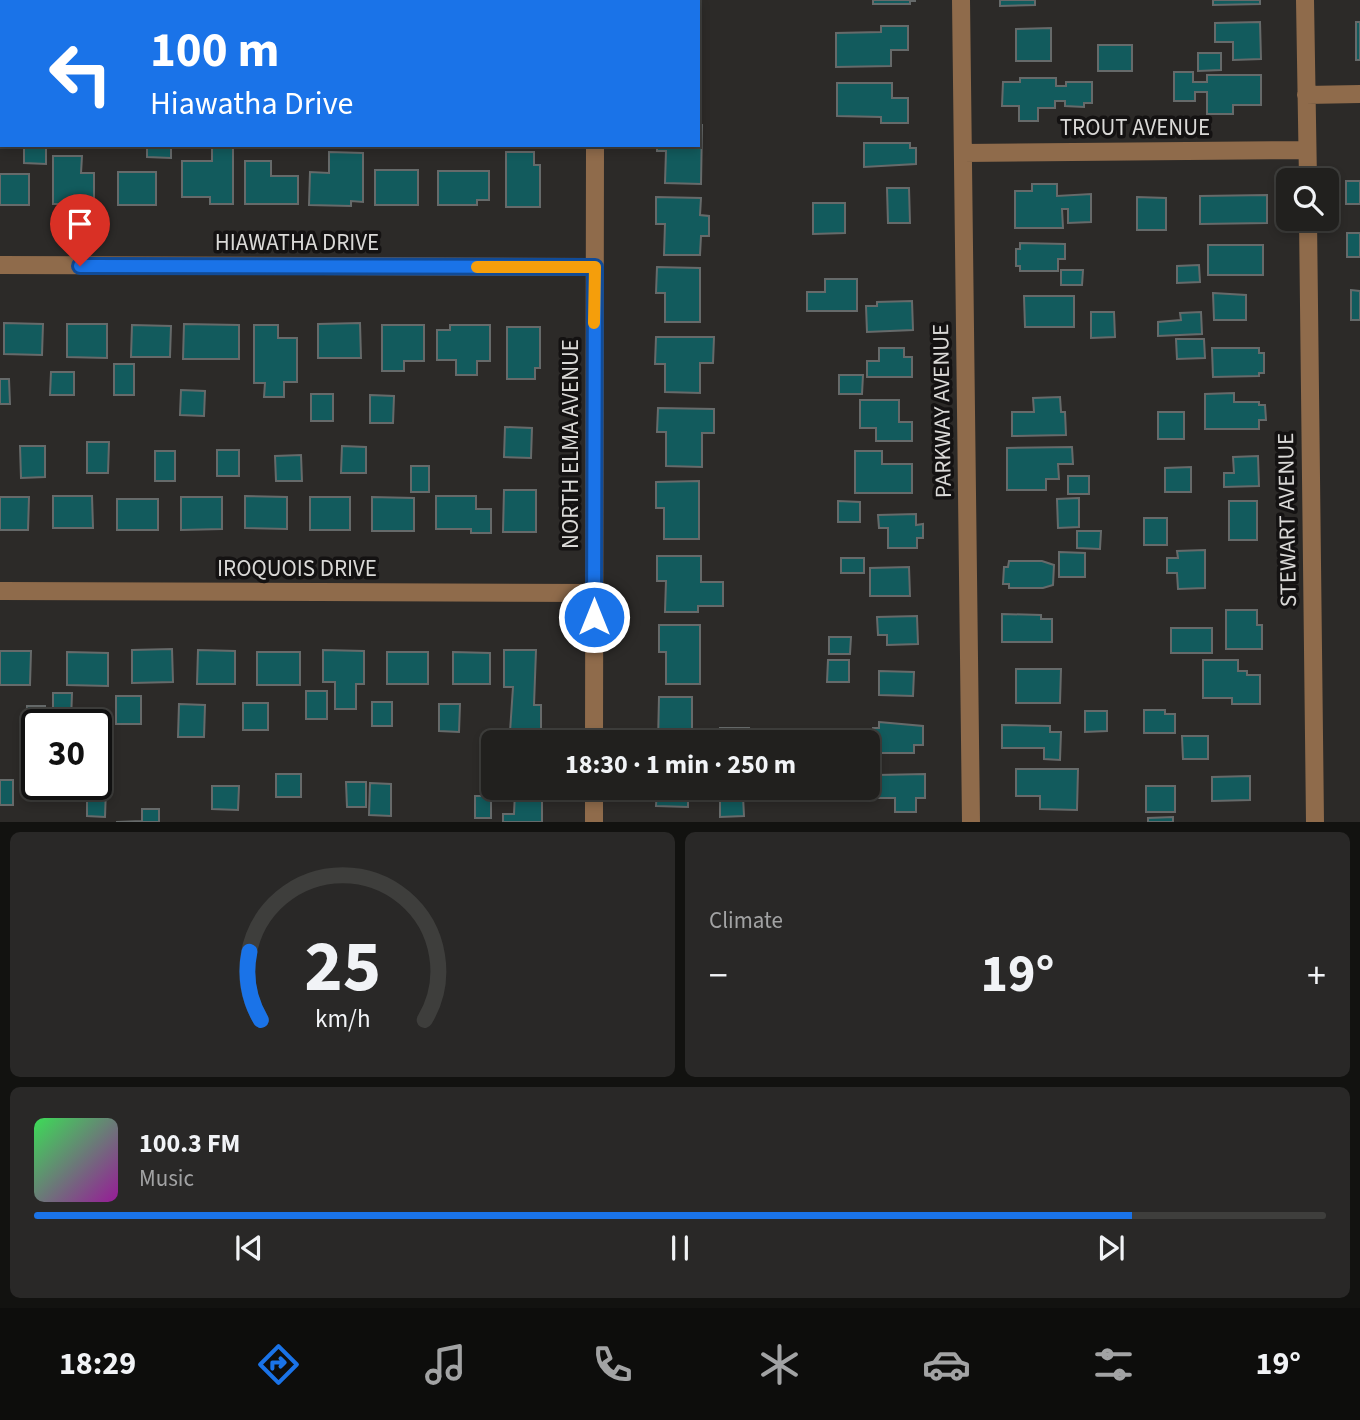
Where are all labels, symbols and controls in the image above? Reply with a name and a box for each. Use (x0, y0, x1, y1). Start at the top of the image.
text: 100 m (150, 16, 279, 86)
icon: left (35, 28, 126, 119)
text: Hiawatha Drive (150, 81, 353, 127)
street label: TROUT AVENUE (1060, 111, 1210, 144)
map controls (1276, 168, 1339, 231)
button: search (1276, 168, 1339, 231)
pin (50, 194, 110, 266)
icon: arrive (61, 205, 99, 243)
street label: HIAWATHA DRIVE (215, 226, 379, 259)
street label: PARKWAY AVENUE (924, 324, 960, 498)
street label: NORTH ELMA AVENUE (554, 339, 587, 549)
street label: STEWART AVENUE (1269, 432, 1305, 608)
street label: IROQUOIS DRIVE (217, 552, 377, 585)
position arrow (557, 580, 631, 654)
speed limit sign: 30 (21, 709, 112, 800)
text: 18:30 · 1 min · 250 m (565, 746, 796, 783)
text: Climate (709, 904, 783, 937)
text: 25 (304, 916, 381, 1020)
text: 19° (981, 938, 1054, 1012)
text: − (709, 949, 728, 1003)
text: + (1307, 949, 1326, 1003)
text: km/h (315, 1001, 370, 1037)
text: 100.3 FM (139, 1125, 240, 1162)
text: Music (139, 1162, 194, 1195)
icon: previous (230, 1229, 268, 1267)
icon: pause (661, 1229, 699, 1267)
icon: next (1092, 1229, 1130, 1267)
icon: directions (254, 1340, 303, 1389)
icon: music (421, 1340, 470, 1389)
icon: phone (588, 1340, 637, 1389)
icon: climate (755, 1340, 804, 1389)
icon: car (922, 1340, 971, 1389)
icon: filters (1089, 1340, 1138, 1389)
text: 18:29 (59, 1341, 136, 1387)
text: 19° (1255, 1341, 1301, 1387)

